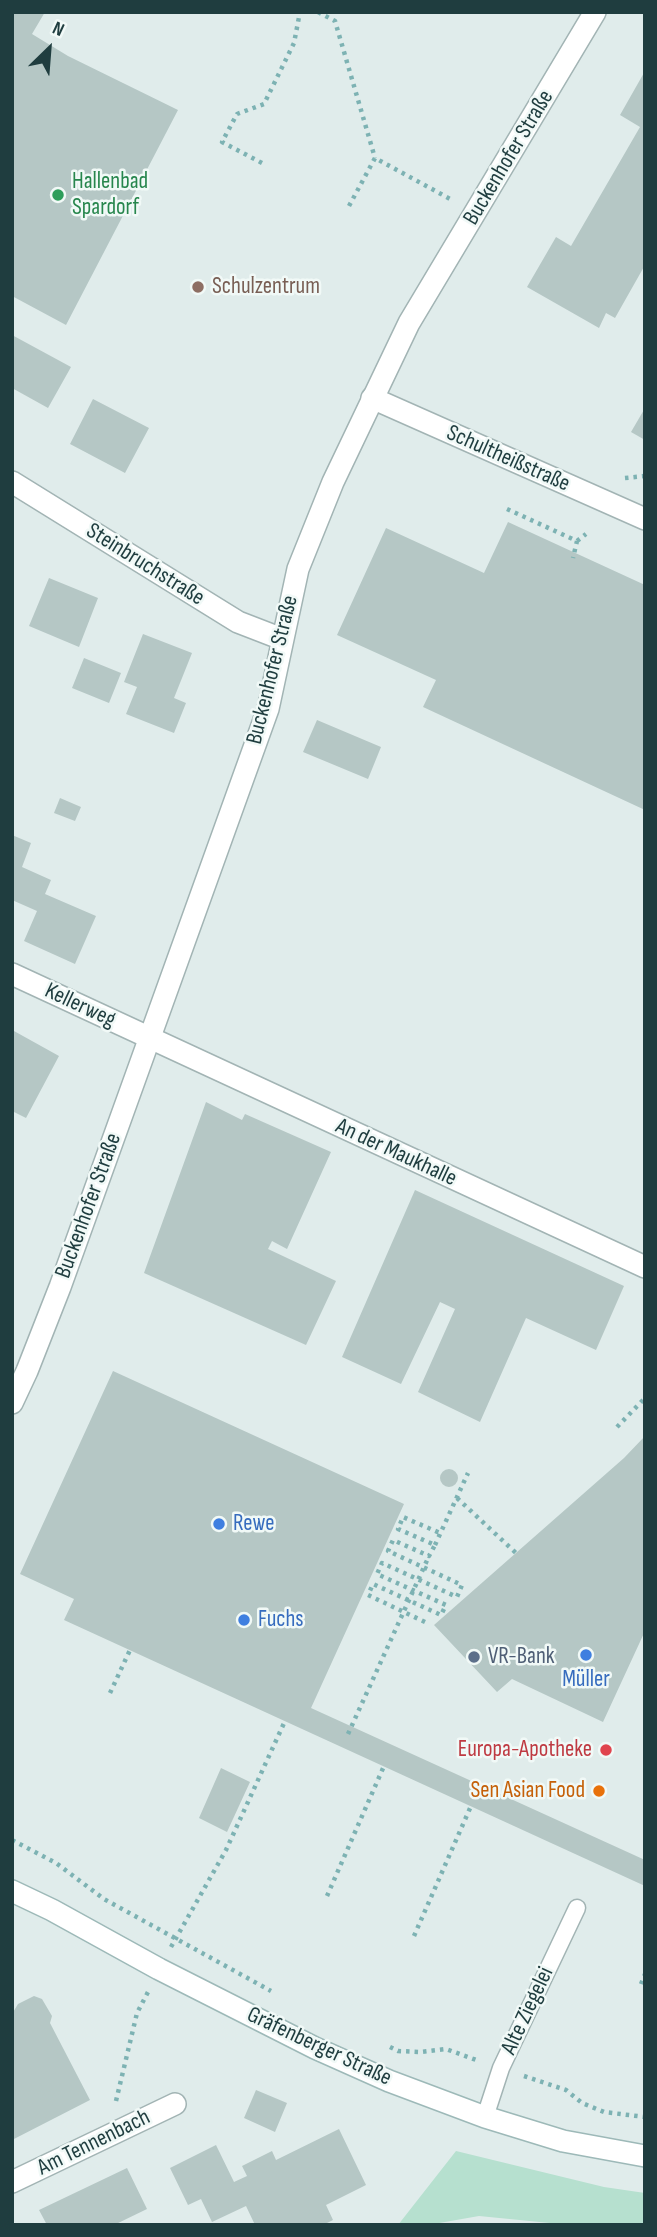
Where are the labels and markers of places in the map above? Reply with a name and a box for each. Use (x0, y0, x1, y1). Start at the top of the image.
place label: Hallenbad Spardorf (72, 168, 148, 222)
marker: Hallenbad Spardorf (50, 187, 66, 203)
place label: Schulzentrum (212, 273, 320, 301)
marker: Schulzentrum (190, 279, 206, 295)
place label: Rewe (233, 1510, 275, 1538)
marker: Rewe (211, 1516, 227, 1532)
place label: Fuchs (258, 1606, 304, 1634)
marker: Fuchs (236, 1612, 252, 1628)
place label: VR-Bank (488, 1643, 555, 1671)
marker: Müller (578, 1647, 594, 1663)
marker: VR-Bank (466, 1649, 482, 1665)
place label: Müller (562, 1666, 610, 1694)
place label: Europa-Apotheke (458, 1736, 592, 1764)
marker: Europa-Apotheke (598, 1742, 614, 1758)
place label: Sen Asian Food (471, 1777, 585, 1805)
marker: Sen Asian Food (591, 1783, 607, 1799)

